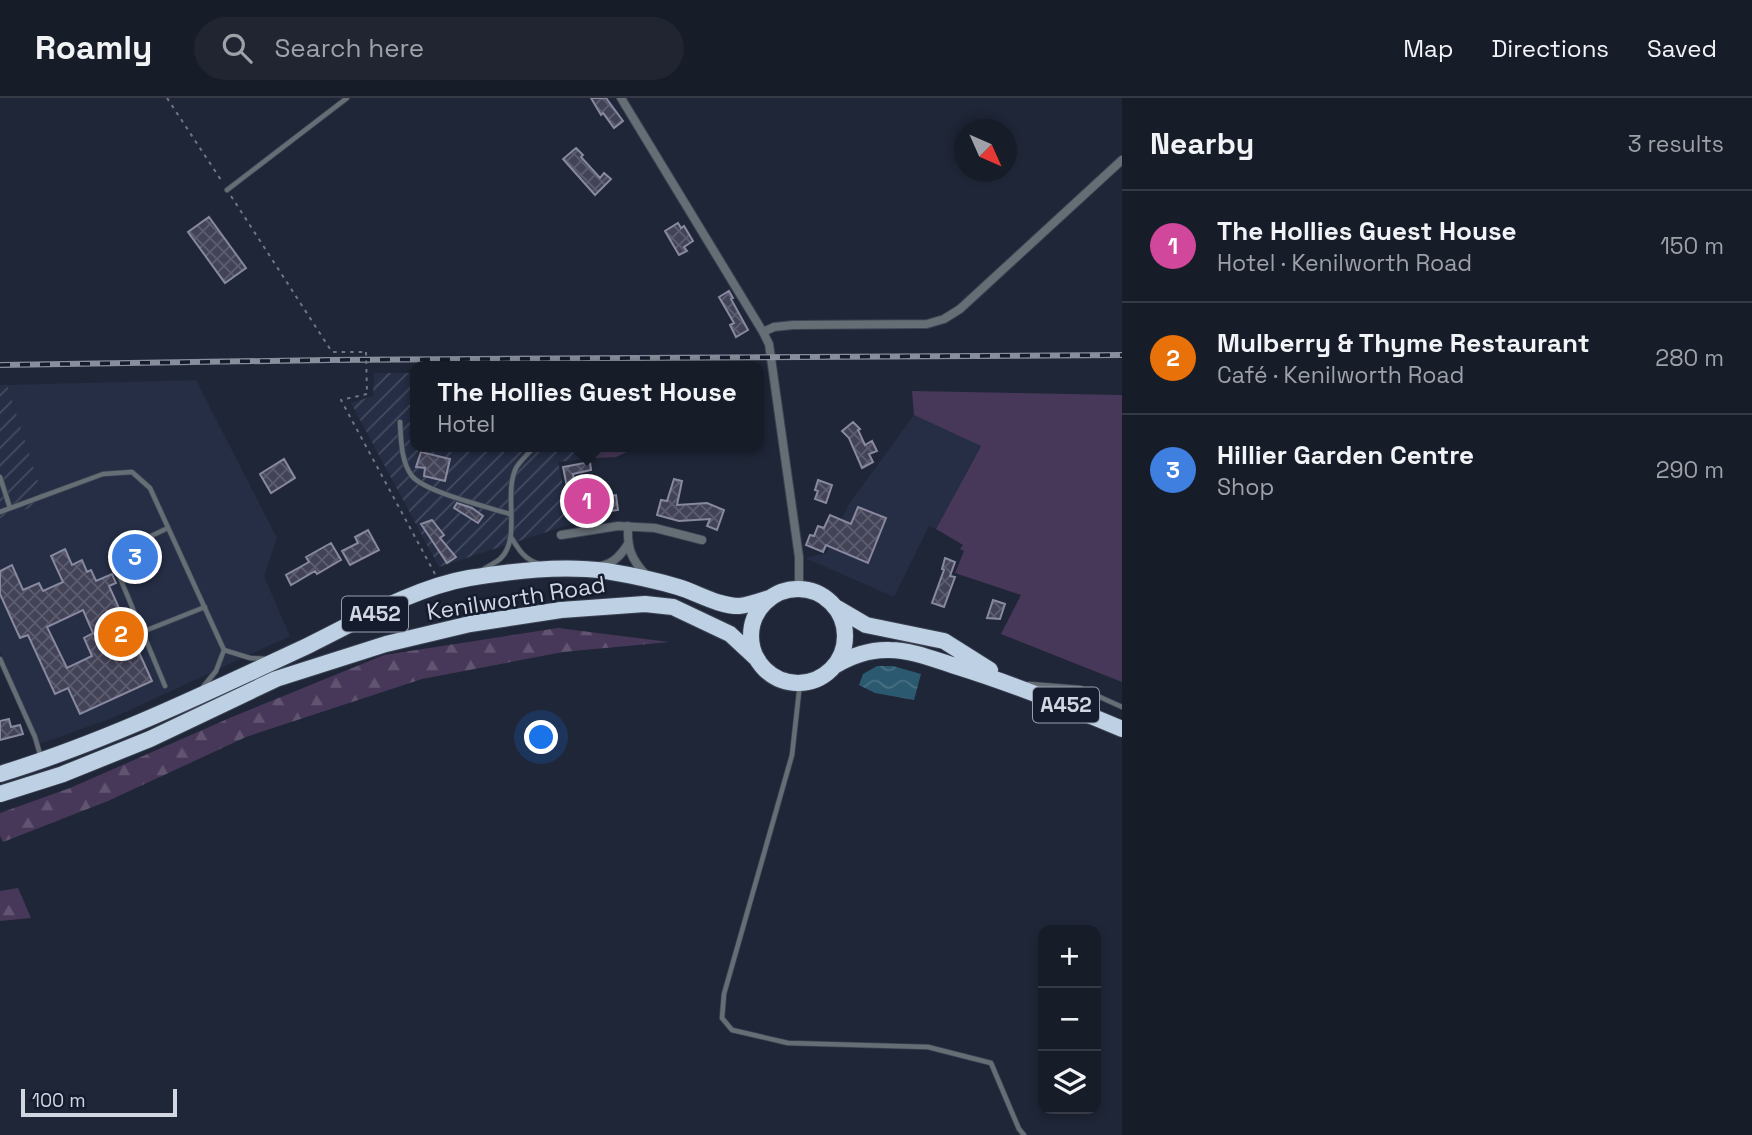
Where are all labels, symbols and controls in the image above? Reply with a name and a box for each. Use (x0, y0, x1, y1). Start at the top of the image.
search box (194, 17, 684, 80)
text: Roamly (35, 27, 152, 69)
icon: search (218, 29, 256, 67)
text: Search here (274, 31, 424, 65)
text: Map (1403, 33, 1453, 64)
text: Directions (1491, 33, 1609, 64)
text: Saved (1647, 33, 1717, 64)
north arrow (954, 119, 1017, 182)
text: Nearby (1150, 124, 1254, 163)
text: 3 results (1628, 129, 1724, 159)
text: The Hollies Guest House (1217, 214, 1517, 248)
text: 1 (1168, 231, 1178, 261)
text: 150 m (1660, 231, 1724, 261)
text: Hotel · Kenilworth Road (1217, 248, 1472, 278)
text: Mulberry & Thyme Restaurant (1217, 326, 1590, 360)
text: 2 (1166, 343, 1180, 373)
text: 280 m (1655, 343, 1724, 373)
text: Café · Kenilworth Road (1217, 360, 1464, 390)
popup (410, 361, 764, 452)
text: The Hollies Guest House (437, 375, 737, 409)
text: Hotel (437, 409, 496, 439)
text: Hillier Garden Centre (1217, 438, 1474, 472)
text: 3 (1166, 455, 1180, 485)
text: 290 m (1656, 455, 1724, 485)
text: Shop (1217, 472, 1274, 502)
pin: 1 (564, 475, 610, 527)
pin: 3 (112, 531, 158, 583)
street label: Kenilworth Road (424, 569, 608, 627)
road number: A452 (342, 596, 408, 632)
pin: 2 (98, 608, 144, 660)
road number: A452 (1033, 688, 1099, 722)
your location (524, 720, 558, 754)
map controls (1038, 925, 1101, 1114)
button: + (1038, 925, 1101, 988)
button: − (1038, 988, 1101, 1051)
button: layers (1038, 1051, 1101, 1114)
scale bar (21, 1086, 177, 1118)
text: 100 m (32, 1088, 86, 1113)

